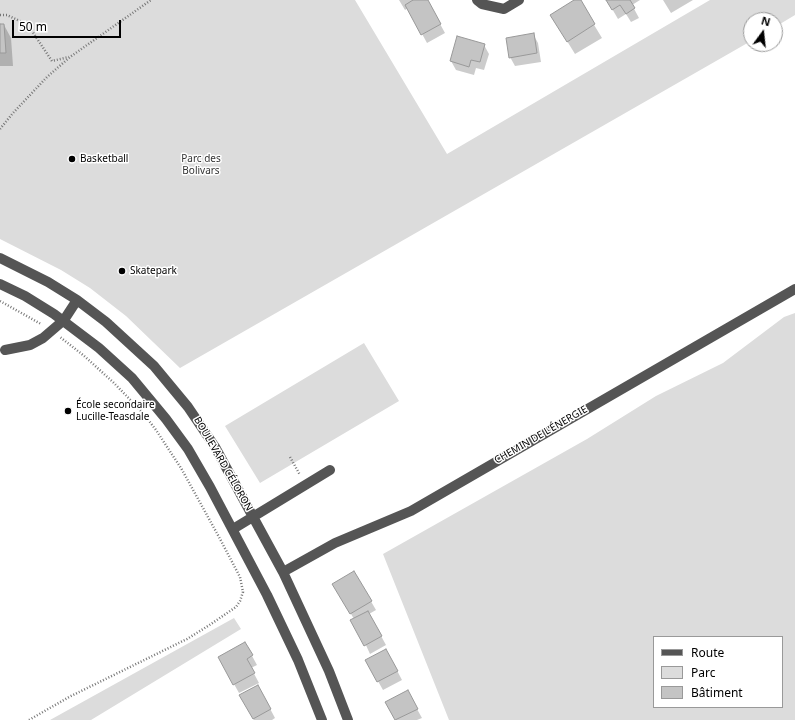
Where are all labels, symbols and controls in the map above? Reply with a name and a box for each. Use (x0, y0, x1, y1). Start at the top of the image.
scale bar (14, 12, 123, 38)
north arrow (743, 12, 783, 52)
text: N (760, 12, 772, 29)
text: 50 m (19, 18, 47, 35)
place label: Basketball (80, 153, 128, 165)
park label: Parc des Bolivars (181, 153, 221, 176)
marker: Basketball (67, 154, 77, 164)
place label: Skatepark (130, 265, 177, 277)
marker: Skatepark (117, 266, 127, 276)
place label: École secondaire Lucille-Teasdale (76, 399, 155, 422)
street label: CHEMIN DE L'ÉNERGIE (492, 403, 590, 467)
marker: École secondaire Lucille-Teasdale (63, 406, 73, 416)
street label: BOULEVARD CÉLORON (191, 415, 255, 513)
legend (653, 636, 783, 708)
text: Route (691, 644, 724, 661)
text: Parc (691, 664, 715, 681)
text: Bâtiment (691, 684, 743, 701)

